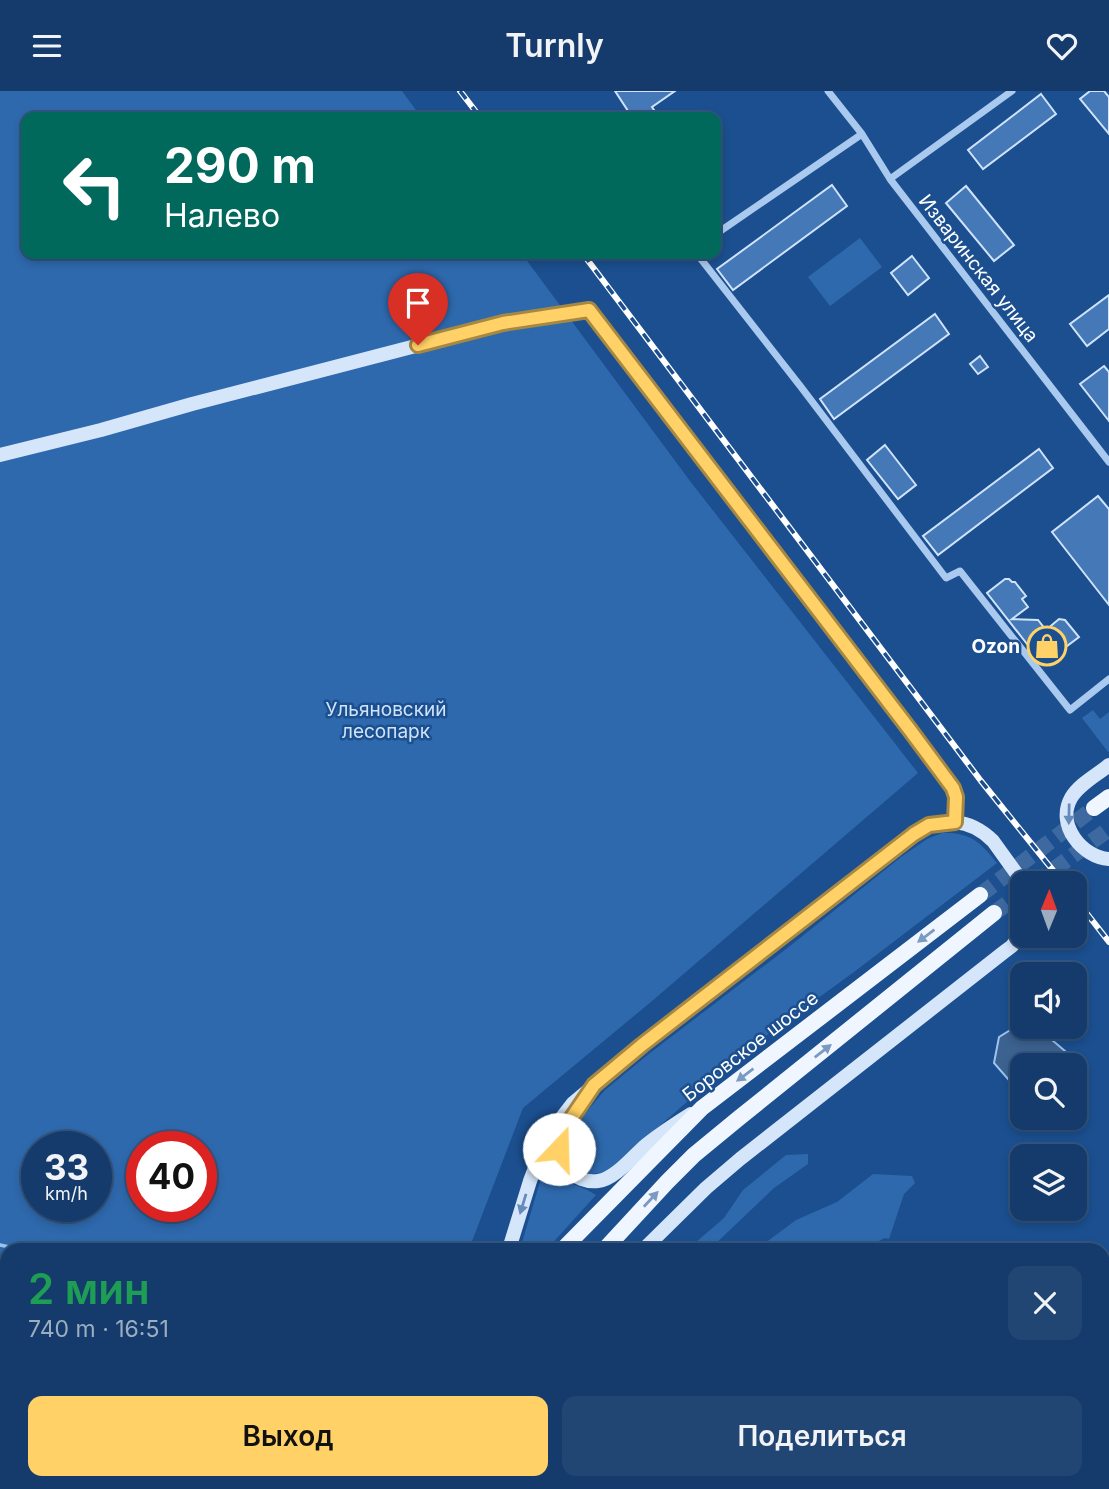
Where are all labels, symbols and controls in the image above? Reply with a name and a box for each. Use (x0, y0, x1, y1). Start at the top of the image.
text: Turnly (505, 26, 604, 65)
icon: menu (28, 27, 66, 65)
icon: heart (1043, 27, 1081, 65)
text: 290 m (164, 136, 316, 195)
icon: left (49, 140, 140, 231)
street label: Изваринская улица (914, 190, 1043, 347)
text: Налево (164, 196, 280, 235)
pin (388, 273, 448, 345)
icon: arrive (399, 284, 437, 322)
shop icon: Ozon (1026, 625, 1068, 667)
place label: Ozon (971, 635, 1020, 658)
park label: Ульяновский лесопарк (326, 698, 447, 743)
one-way arrow (1063, 803, 1075, 825)
north arrow (1010, 871, 1087, 949)
map controls (1010, 871, 1087, 1221)
one-way arrow (917, 929, 935, 943)
button: sound (1010, 962, 1087, 1039)
street label: Боровское шоссе (678, 986, 823, 1106)
one-way arrow (814, 1044, 832, 1058)
button: search (1010, 1053, 1087, 1130)
one-way arrow (737, 1067, 755, 1082)
position arrow (522, 1112, 596, 1186)
speed limit sign: 40 (126, 1131, 217, 1222)
button: layers (1010, 1144, 1087, 1221)
text: 33 (44, 1146, 89, 1188)
text: km/h (45, 1183, 88, 1204)
one-way arrow (643, 1190, 659, 1208)
one-way arrow (517, 1194, 527, 1215)
text: 2 мин (28, 1263, 150, 1314)
button: close (1008, 1266, 1082, 1340)
text: 740 m · 16:51 (28, 1315, 169, 1343)
button: Выход (28, 1396, 548, 1476)
button: Поделиться (562, 1396, 1082, 1476)

